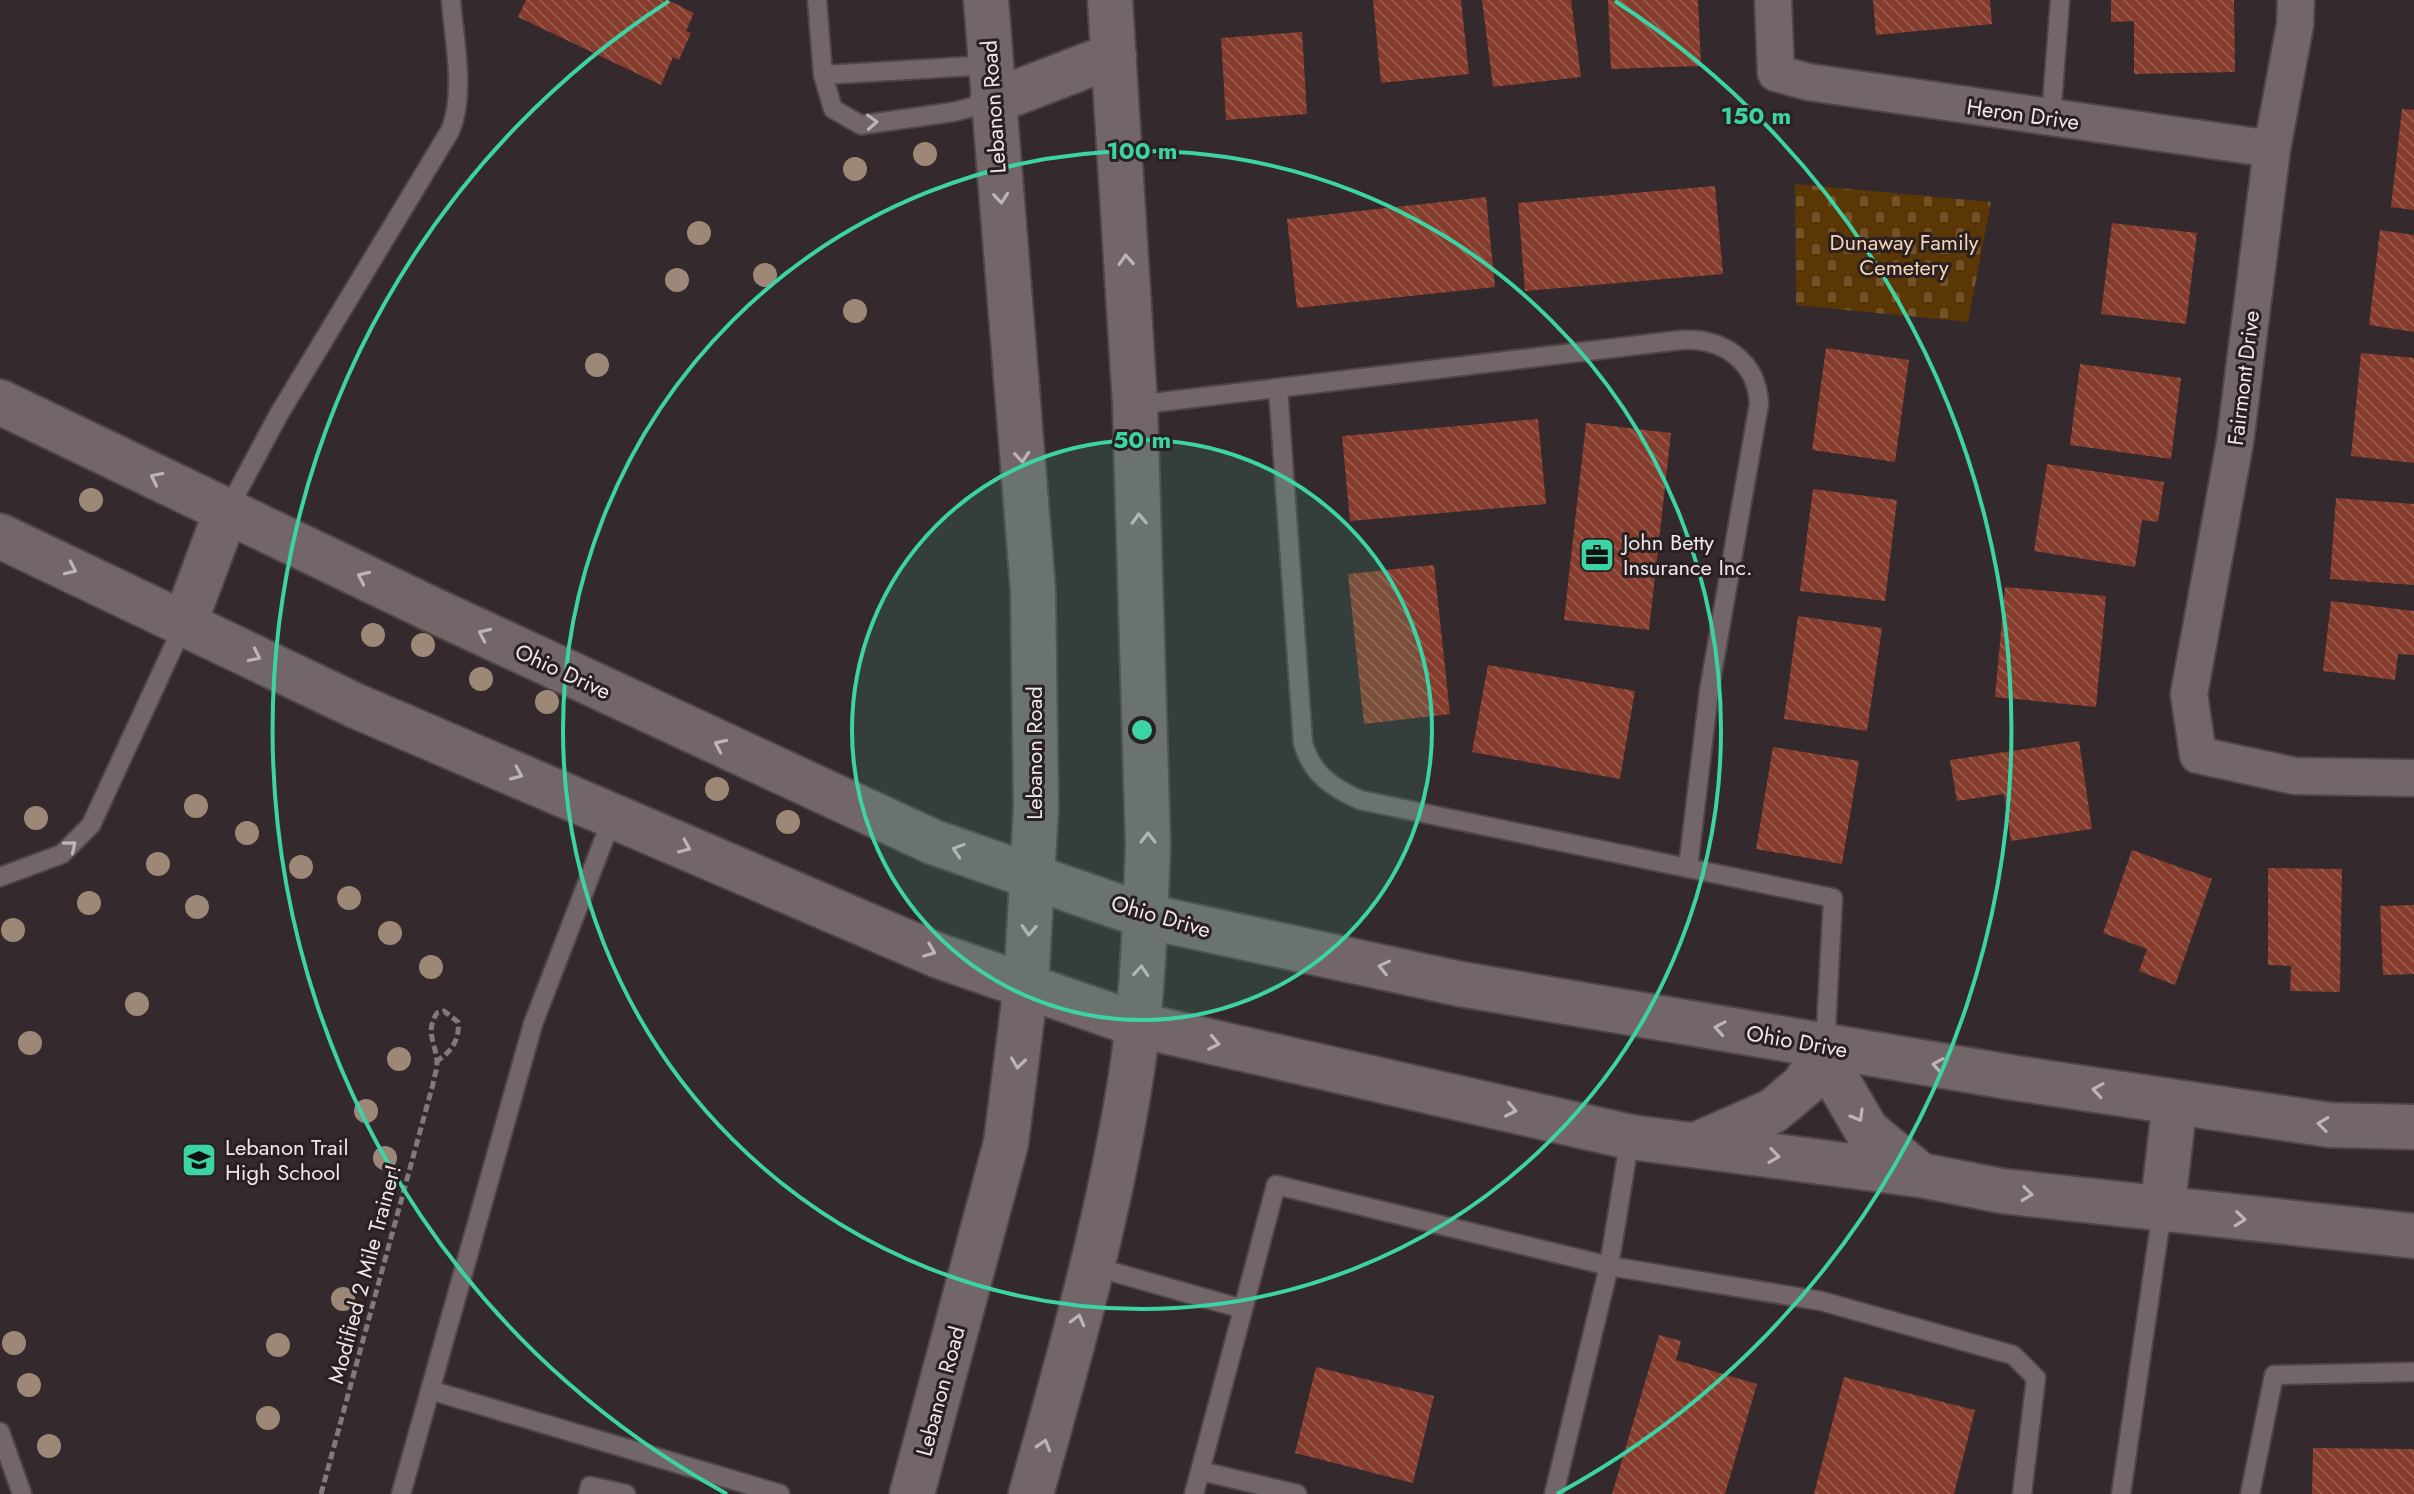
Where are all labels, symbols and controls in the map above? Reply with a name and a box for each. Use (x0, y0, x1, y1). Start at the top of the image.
street label: Lebanon Road (972, 39, 1014, 175)
street label: Heron Drive (1965, 90, 2081, 138)
text: 150 m (1721, 98, 1791, 133)
one-way arrow (866, 114, 878, 131)
text: 100 m (1107, 133, 1177, 168)
one-way arrow (992, 192, 1009, 205)
park label: Dunaway Family Cemetery (1830, 226, 1979, 283)
one-way arrow (1118, 253, 1135, 266)
street label: Fairmont Drive (2219, 309, 2267, 447)
text: 50 m (1113, 422, 1171, 457)
one-way arrow (1013, 451, 1030, 464)
one-way arrow (150, 472, 164, 488)
one-way arrow (1130, 512, 1147, 525)
place label: John Betty Insurance Inc. (1620, 526, 1753, 583)
office icon: John Betty Insurance Inc. (1578, 536, 1616, 574)
one-way arrow (62, 559, 77, 575)
one-way arrow (356, 571, 371, 587)
one-way arrow (478, 628, 493, 644)
street label: Ohio Drive (510, 635, 616, 707)
one-way arrow (246, 646, 261, 662)
street label: Lebanon Road (1018, 686, 1050, 820)
centre of rings (1128, 716, 1156, 744)
one-way arrow (714, 739, 728, 755)
one-way arrow (508, 765, 523, 781)
one-way arrow (1139, 831, 1157, 844)
one-way arrow (677, 837, 691, 853)
one-way arrow (61, 841, 76, 856)
one-way arrow (951, 843, 965, 859)
street label: Ohio Drive (1107, 887, 1215, 945)
one-way arrow (1021, 924, 1038, 937)
one-way arrow (922, 942, 936, 958)
one-way arrow (1378, 959, 1392, 976)
one-way arrow (1133, 964, 1150, 976)
street label: Ohio Drive (1744, 1016, 1850, 1066)
one-way arrow (1713, 1021, 1727, 1038)
one-way arrow (1207, 1034, 1220, 1051)
one-way arrow (1010, 1057, 1027, 1070)
one-way arrow (1931, 1057, 1945, 1074)
one-way arrow (2091, 1083, 2105, 1100)
one-way arrow (1504, 1101, 1517, 1118)
one-way arrow (1848, 1107, 1864, 1122)
one-way arrow (2316, 1115, 2329, 1132)
place label: Lebanon Trail High School (225, 1131, 348, 1188)
school or university icon: Lebanon Trail High School (180, 1141, 218, 1179)
one-way arrow (1768, 1147, 1781, 1164)
street label: Modified 2 Mile Trainer! (319, 1161, 409, 1387)
one-way arrow (2020, 1185, 2034, 1202)
one-way arrow (2234, 1210, 2247, 1227)
one-way arrow (1068, 1314, 1085, 1328)
street label: Lebanon Road (907, 1322, 973, 1460)
one-way arrow (1035, 1438, 1052, 1452)

